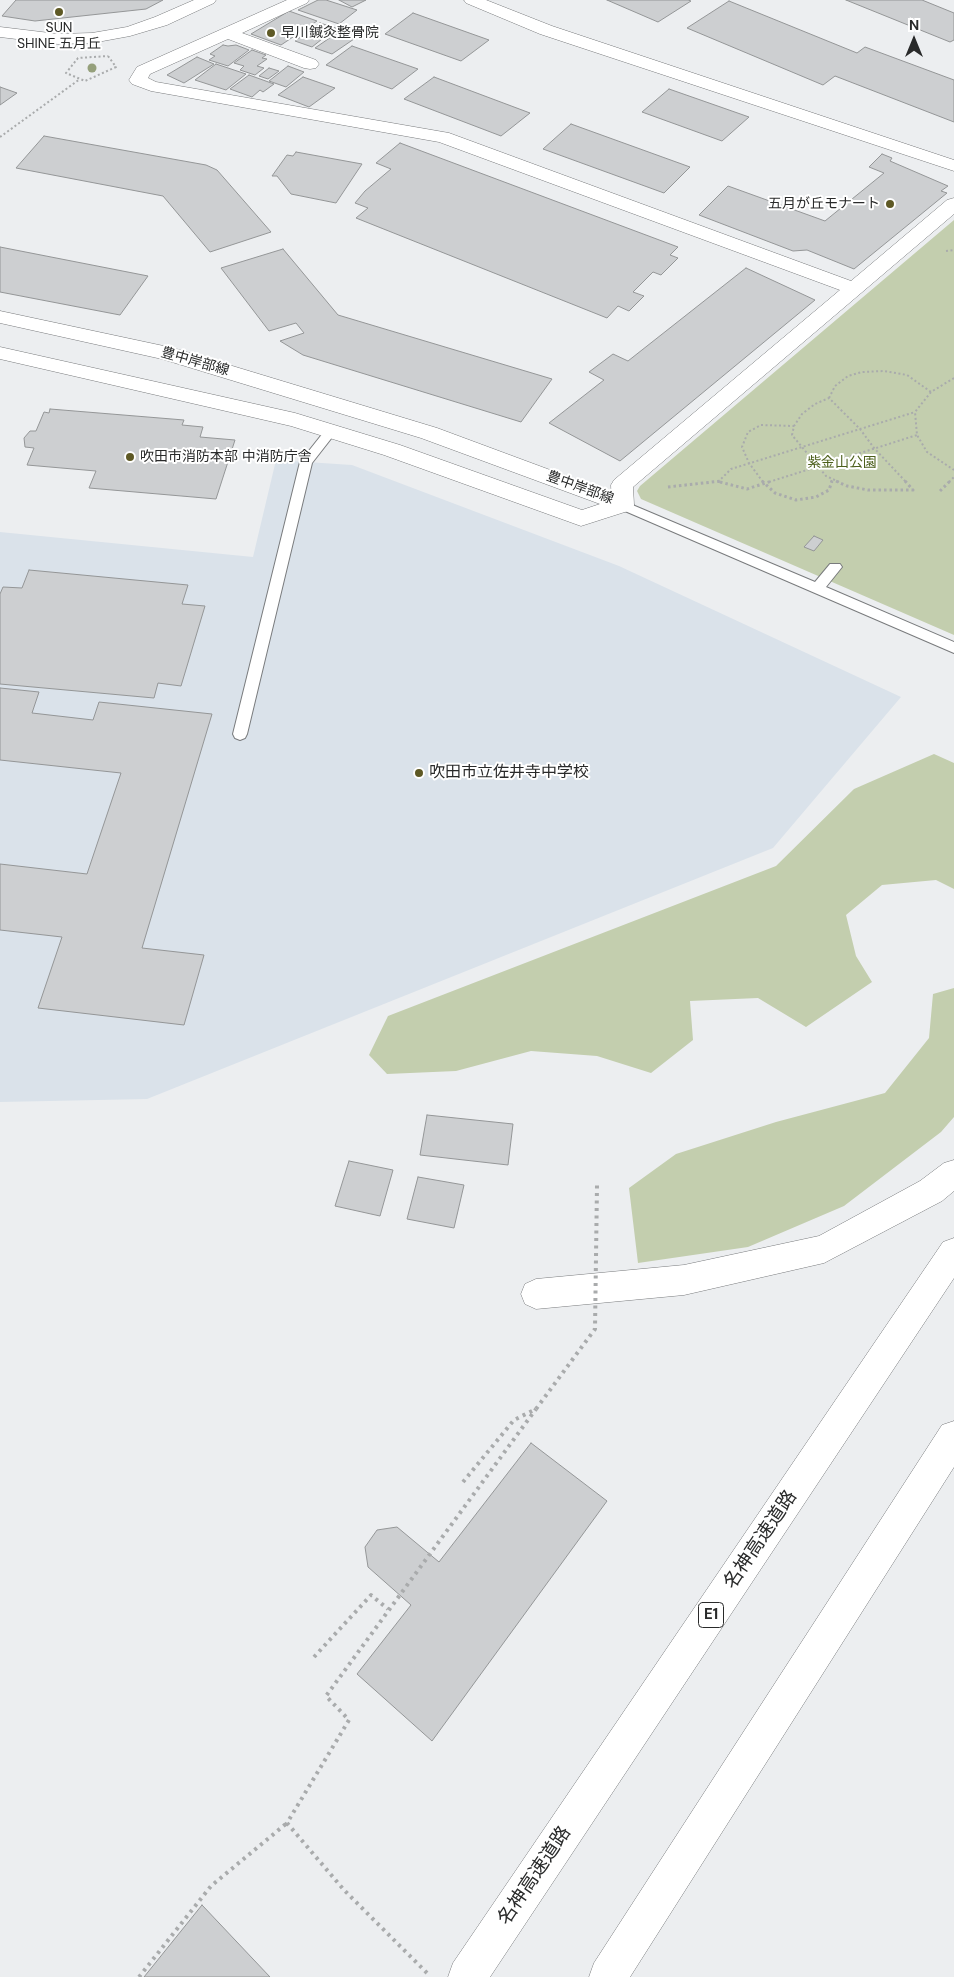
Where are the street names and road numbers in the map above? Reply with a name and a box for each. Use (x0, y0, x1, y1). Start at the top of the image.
street label: 豊中岸部線 (159, 344, 231, 380)
street label: 豊中岸部線 (544, 468, 616, 508)
street label: 名神高速道路 (720, 1486, 802, 1594)
road number: E1 (698, 1602, 724, 1628)
street label: 名神高速道路 (494, 1822, 576, 1930)

